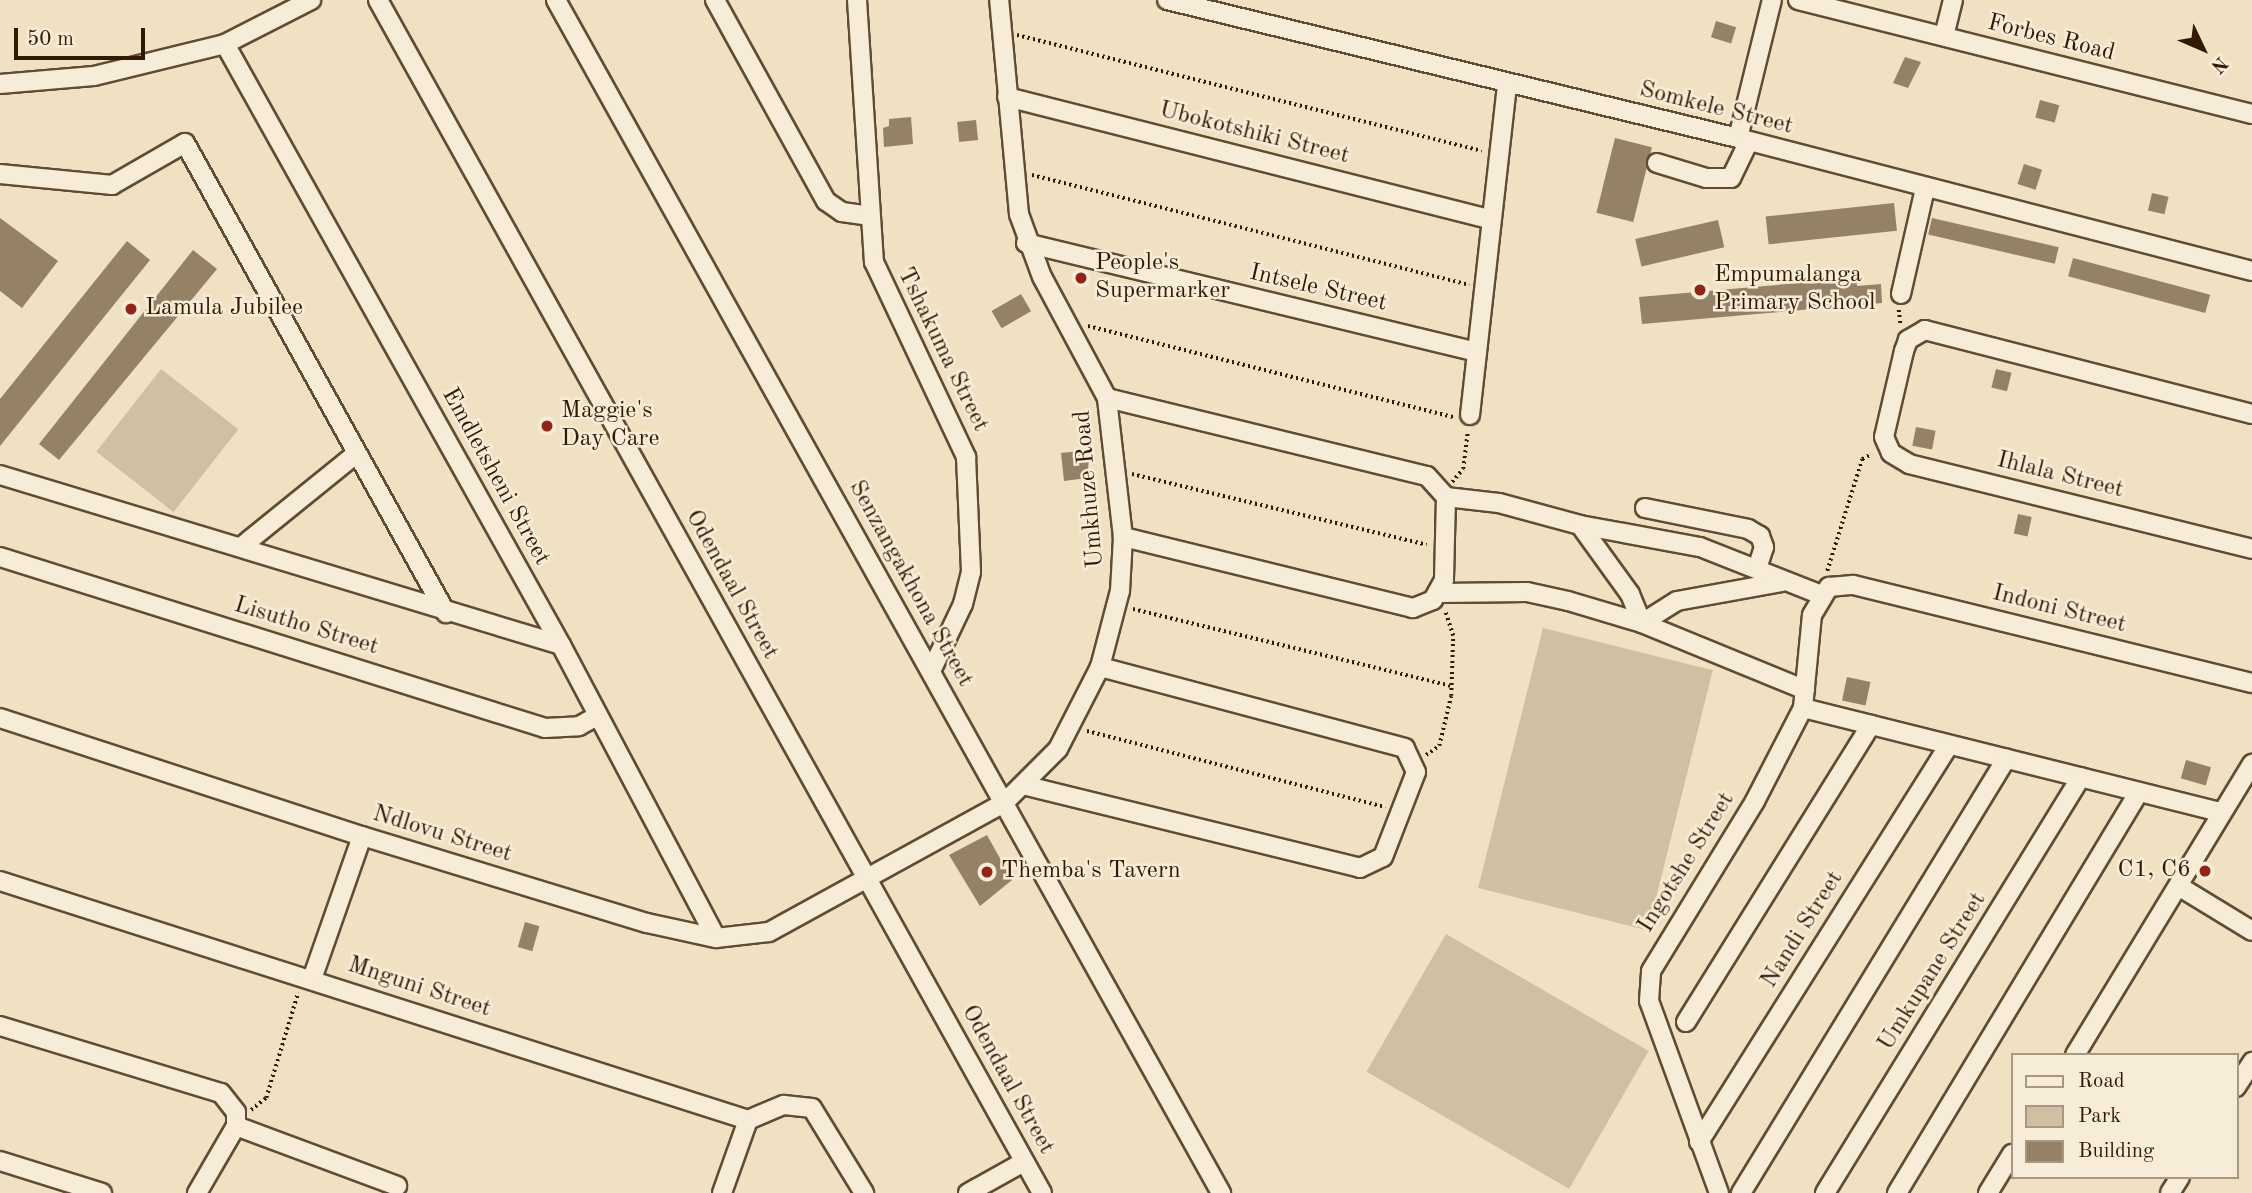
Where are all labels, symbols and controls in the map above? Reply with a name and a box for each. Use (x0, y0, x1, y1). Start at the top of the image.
street label: Forbes Road (1984, 9, 2118, 69)
scale bar (18, 14, 149, 58)
north arrow (2168, 14, 2238, 84)
text: 50 m (27, 29, 74, 50)
text: N (2207, 52, 2230, 76)
street label: Somkele Street (1636, 76, 1796, 142)
street label: Ubokotshiki Street (1156, 96, 1352, 172)
place label: People's Supermarker (1095, 250, 1230, 306)
street label: Intsele Street (1247, 259, 1389, 319)
place label: Empumalanga Primary School (1714, 262, 1876, 318)
street label: Tshakuma Street (890, 263, 994, 437)
marker: People's Supermarker (1073, 270, 1089, 286)
marker: Empumalanga Primary School (1692, 282, 1708, 298)
place label: Lamula Jubilee (145, 295, 303, 323)
marker: Lamula Jubilee (123, 301, 139, 317)
street label: Emdletsheni Street (434, 383, 556, 571)
place label: Maggie's Day Care (561, 398, 659, 454)
street label: Umkhuze Road (1069, 409, 1111, 569)
marker: Maggie's Day Care (539, 418, 555, 434)
street label: Ihlala Street (1994, 446, 2126, 506)
street label: Senzangakhona Street (841, 476, 979, 692)
street label: Odendaal Street (678, 505, 784, 665)
street label: Indoni Street (1989, 580, 2129, 640)
street label: Lisutho Street (230, 591, 382, 663)
street label: Ingotshe Street (1632, 787, 1742, 939)
street label: Ndlovu Street (369, 800, 515, 870)
place label: C1, C6 (2118, 857, 2191, 885)
place label: Themba's Tavern (1001, 858, 1181, 886)
marker: C1, C6 (2197, 863, 2213, 879)
marker: Themba's Tavern (979, 864, 995, 880)
street label: Nandi Street (1756, 866, 1850, 994)
street label: Umkupane Street (1873, 887, 1993, 1057)
street label: Mnguni Street (344, 951, 494, 1025)
street label: Odendaal Street (954, 1000, 1060, 1160)
legend (2010, 1053, 2238, 1179)
text: Road (2078, 1071, 2125, 1092)
text: Park (2078, 1106, 2121, 1127)
text: Building (2078, 1141, 2154, 1162)

